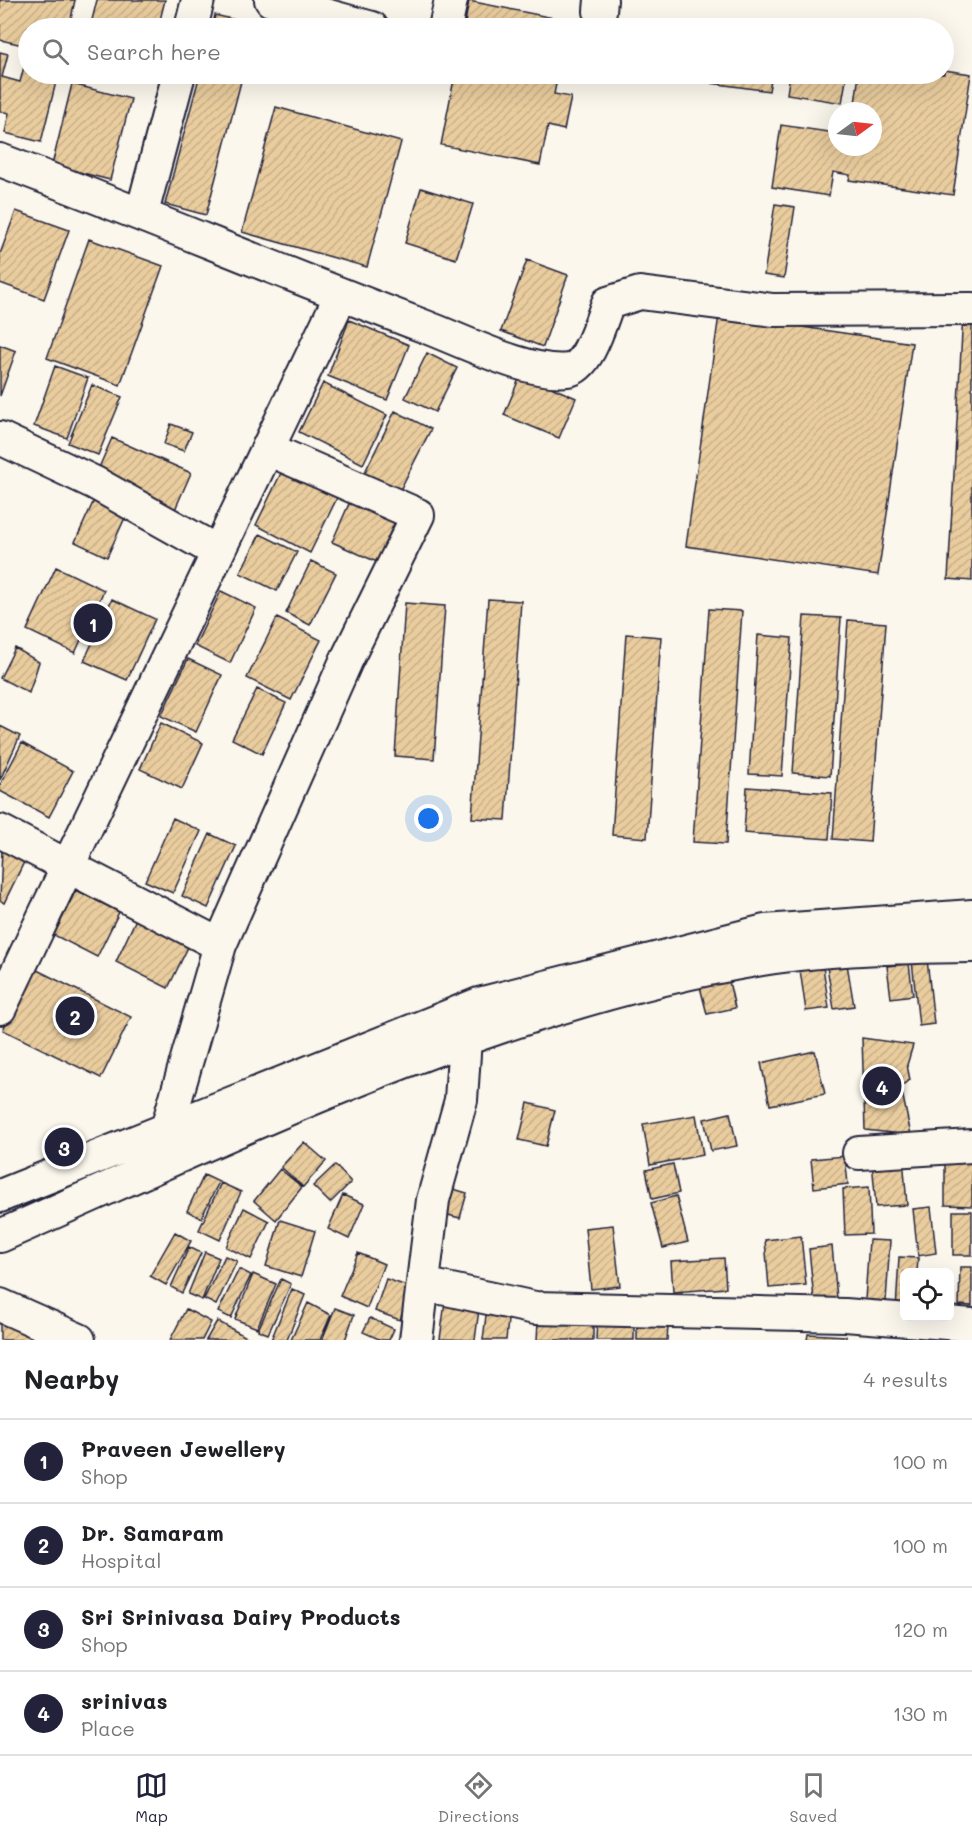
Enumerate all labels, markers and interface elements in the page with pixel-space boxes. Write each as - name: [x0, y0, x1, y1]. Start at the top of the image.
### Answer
- search box: [18, 18, 954, 84]
- icon: search: [39, 35, 72, 68]
- text: Search here: [87, 37, 221, 66]
- north arrow: [828, 102, 882, 156]
- pin: 1: [74, 600, 112, 646]
- your location: [414, 804, 443, 833]
- pin: 2: [56, 994, 94, 1038]
- pin: 4: [862, 1064, 902, 1108]
- pin: 3: [44, 1124, 84, 1170]
- map controls: [900, 1268, 954, 1322]
- button: locate: [900, 1268, 954, 1322]
- text: Nearby: [24, 1362, 119, 1396]
- text: 4 results: [863, 1366, 948, 1392]
- text: Praveen Jewellery: [81, 1434, 286, 1463]
- text: 1: [39, 1448, 48, 1474]
- text: 100 m: [892, 1448, 948, 1474]
- text: Shop: [81, 1463, 128, 1489]
- text: Dr. Samaram: [81, 1518, 224, 1547]
- text: 2: [38, 1532, 49, 1558]
- text: 100 m: [892, 1532, 948, 1558]
- text: Hospital: [81, 1547, 162, 1573]
- text: Sri Srinivasa Dairy Products: [81, 1602, 401, 1631]
- text: 3: [38, 1616, 50, 1642]
- text: 120 m: [893, 1616, 948, 1642]
- text: Shop: [81, 1631, 128, 1657]
- text: srinivas: [81, 1686, 168, 1715]
- text: 4: [37, 1700, 50, 1726]
- text: 130 m: [893, 1700, 948, 1726]
- text: Place: [81, 1715, 135, 1741]
- tab: Map: [135, 1769, 168, 1826]
- tab: Directions: [438, 1769, 519, 1826]
- tab: Saved: [789, 1769, 837, 1826]

